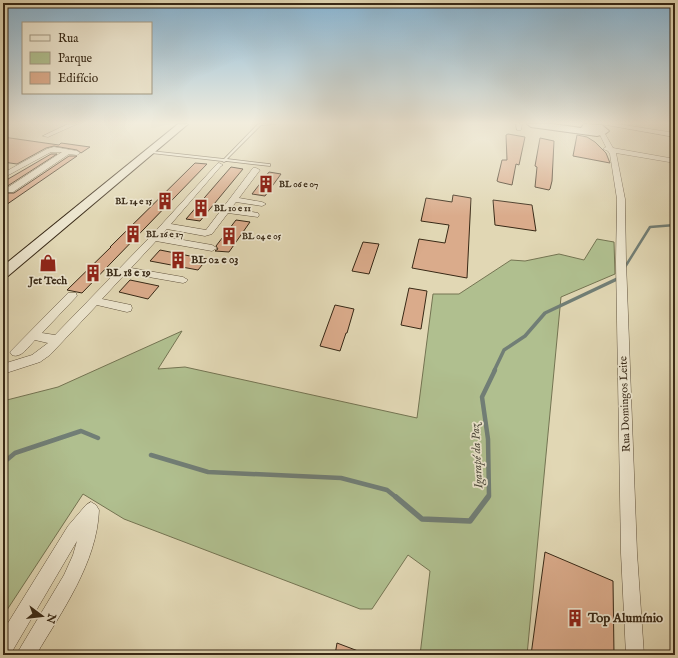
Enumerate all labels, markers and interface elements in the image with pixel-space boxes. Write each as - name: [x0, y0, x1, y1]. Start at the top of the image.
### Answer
- legend: [22, 22, 152, 94]
- text: Rua: [58, 31, 79, 46]
- text: Parque: [58, 51, 93, 67]
- text: Edifício: [58, 71, 99, 86]
- building icon: BL 06 e 07: [256, 174, 276, 194]
- place label: BL 06 e 07: [279, 179, 318, 190]
- building icon: BL 14 e 15: [155, 191, 175, 211]
- place label: BL 14 e 15: [115, 196, 153, 207]
- building icon: BL 10 e 11: [191, 198, 211, 218]
- place label: BL 10 e 11: [214, 203, 251, 214]
- building icon: BL 16 e 17: [123, 224, 143, 244]
- building icon: BL 04 e 05: [219, 226, 239, 246]
- place label: BL 16 e 17: [146, 229, 183, 240]
- place label: BL 04 e 05: [242, 231, 282, 242]
- building icon: BL 02 e 03: [168, 250, 188, 270]
- shop icon: Jet Tech: [38, 253, 58, 273]
- place label: BL 02 e 03: [191, 253, 238, 267]
- building icon: BL 18 e 19: [83, 263, 103, 283]
- place label: BL 18 e 19: [106, 266, 151, 280]
- place label: Jet Tech: [27, 274, 67, 288]
- street label: Rua Domingos Leite: [616, 356, 634, 452]
- water label: Igarapé da Paz: [468, 422, 487, 490]
- north arrow: [22, 596, 62, 636]
- building icon: Top Alumínio: [565, 608, 585, 628]
- place label: Top Alumínio: [587, 610, 663, 627]
- text: N: [43, 611, 59, 625]

